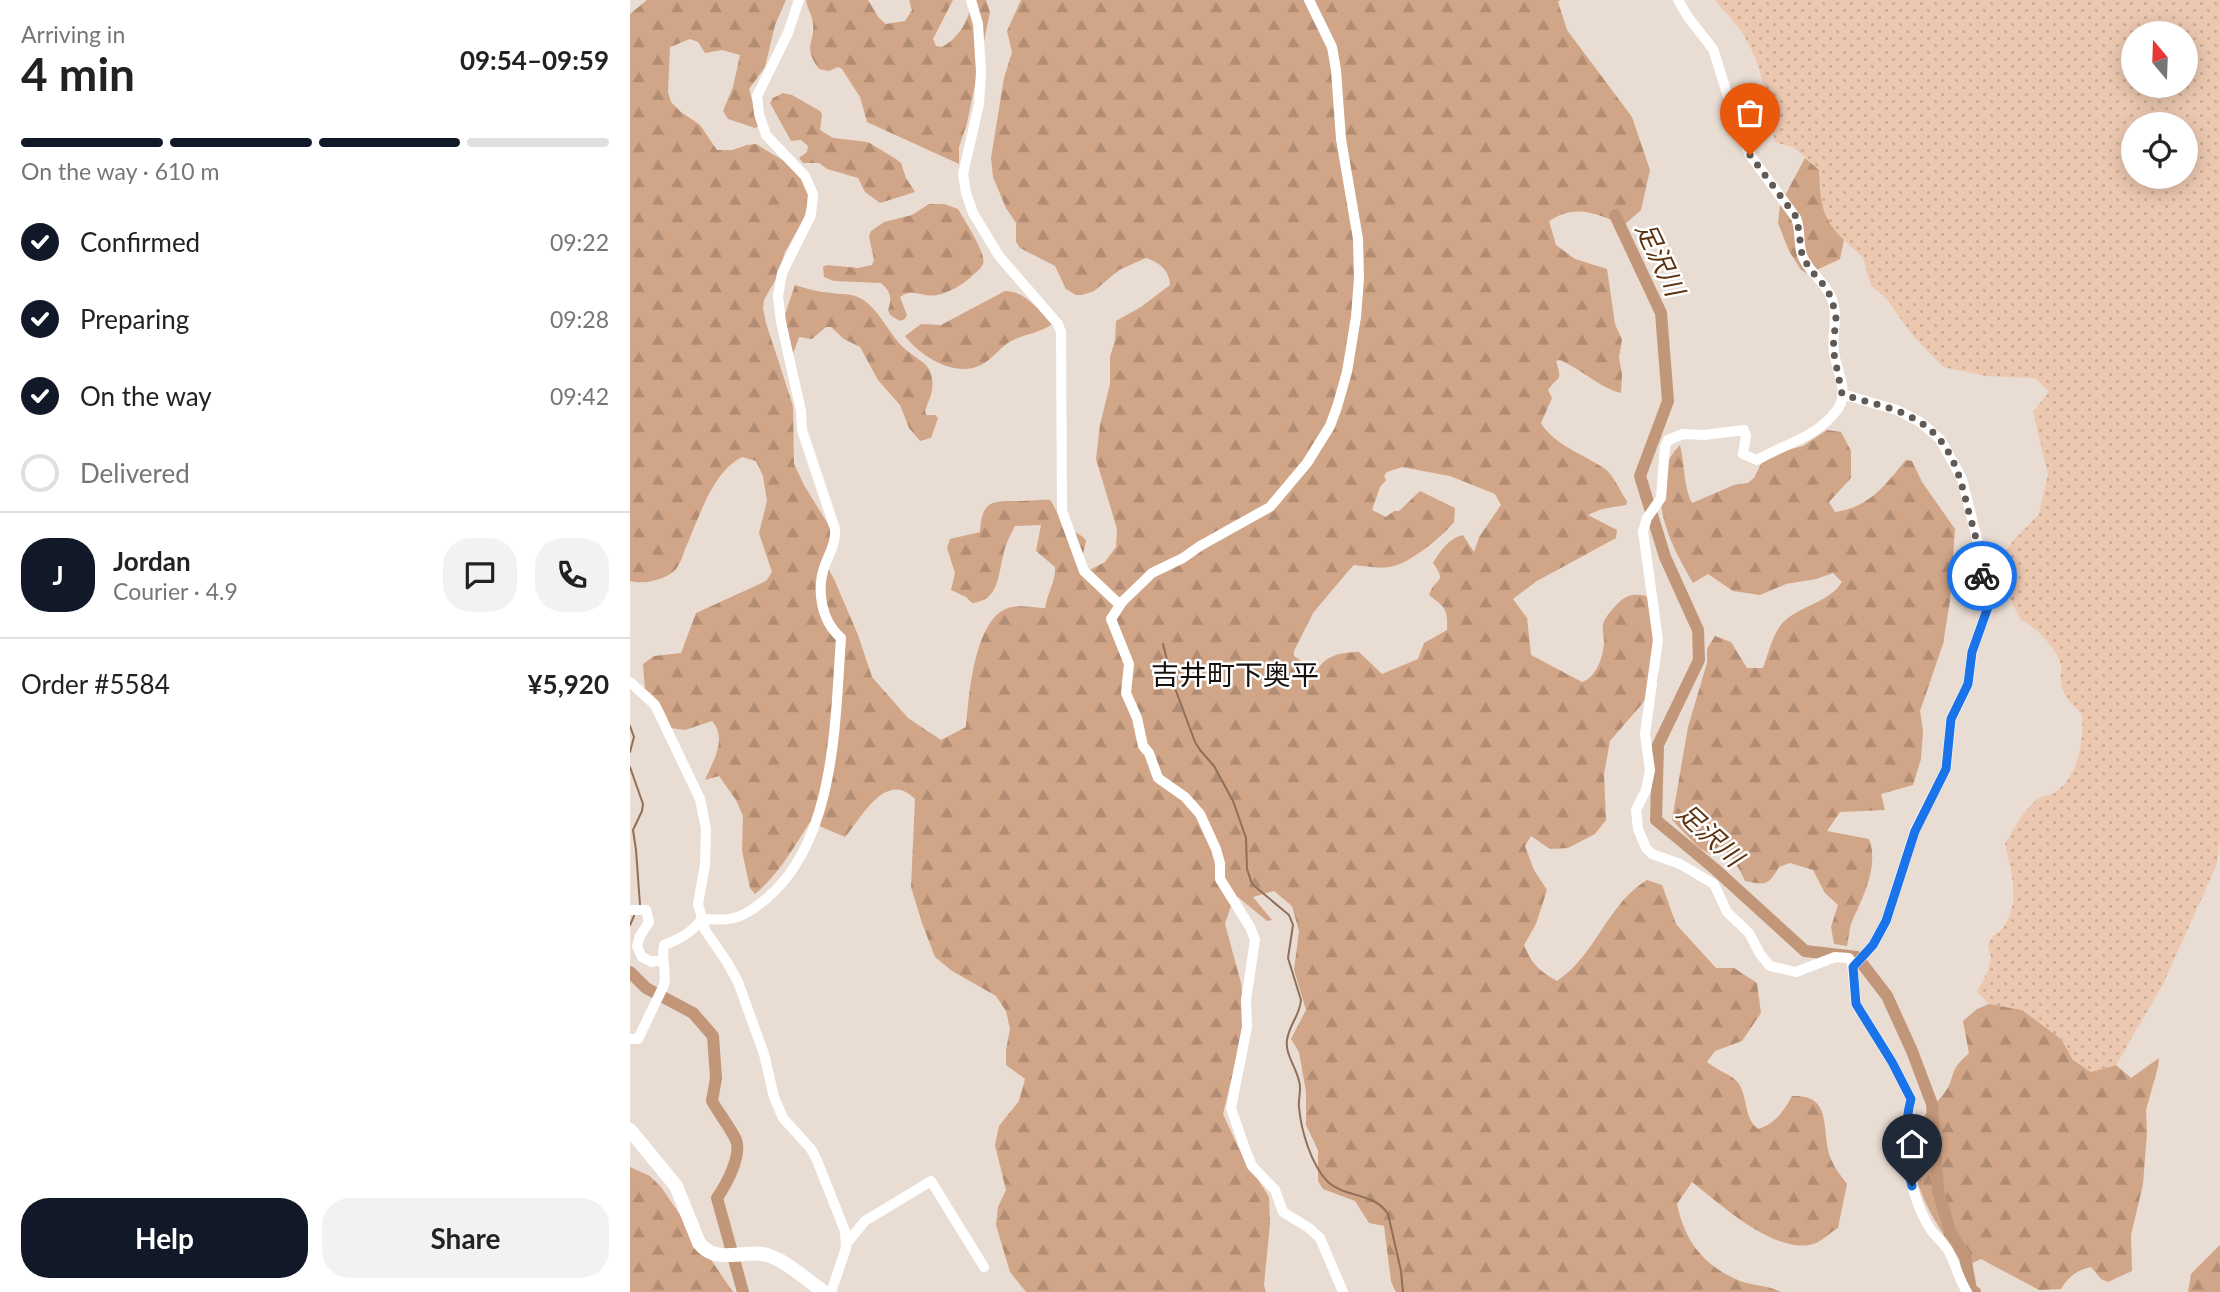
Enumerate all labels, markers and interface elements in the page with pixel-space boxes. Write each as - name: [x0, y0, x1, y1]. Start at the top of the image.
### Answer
- text: Arriving in: [21, 20, 125, 48]
- north arrow: [2121, 21, 2198, 98]
- map controls: [2121, 21, 2198, 189]
- text: 09:54–09:59: [460, 44, 609, 76]
- text: 4 min: [21, 46, 135, 101]
- pin: [1720, 83, 1780, 155]
- icon: bag: [1731, 94, 1769, 132]
- button: locate: [2121, 112, 2198, 189]
- text: On the way · 610 m: [21, 157, 220, 185]
- water label: 足沢川: [1630, 216, 1693, 303]
- icon: check: [21, 223, 59, 261]
- text: Confirmed: [80, 226, 200, 258]
- text: 09:22: [550, 228, 609, 256]
- icon: check: [21, 300, 59, 338]
- text: Preparing: [80, 303, 189, 335]
- text: 09:28: [550, 305, 609, 333]
- icon: check: [21, 377, 59, 415]
- text: On the way: [80, 380, 212, 412]
- text: 09:42: [550, 382, 609, 410]
- text: Delivered: [80, 457, 190, 489]
- button: chat: [443, 538, 517, 612]
- button: phone: [535, 538, 609, 612]
- courier: [1947, 541, 2017, 611]
- text: Jordan: [113, 545, 191, 577]
- icon: bike: [1963, 557, 2001, 595]
- text: J: [52, 559, 64, 591]
- text: Courier · 4.9: [113, 577, 238, 605]
- district label: 吉井町下奥平: [1151, 657, 1319, 691]
- text: Order #5584: [21, 668, 170, 700]
- text: ¥5,920: [528, 668, 609, 700]
- water label: 足沢川: [1671, 796, 1752, 875]
- pin: [1882, 1114, 1942, 1186]
- icon: home: [1893, 1125, 1931, 1163]
- button: Help: [21, 1198, 308, 1278]
- button: Share: [322, 1198, 609, 1278]

